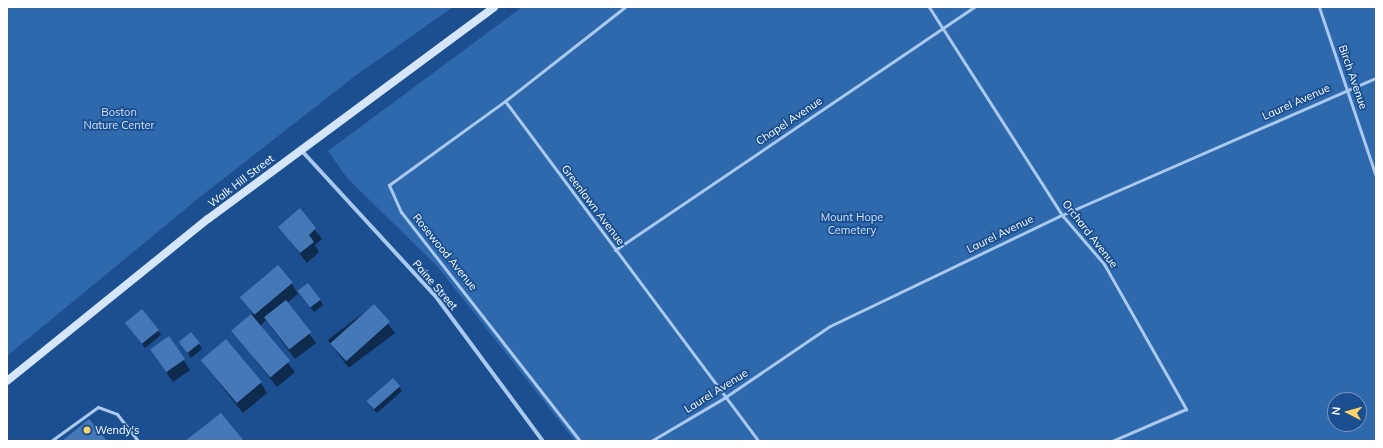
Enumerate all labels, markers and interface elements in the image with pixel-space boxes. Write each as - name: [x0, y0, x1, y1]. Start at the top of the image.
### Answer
- street label: Birch Avenue: [1336, 43, 1370, 111]
- street label: Laurel Avenue: [1260, 81, 1332, 123]
- street label: Chapel Avenue: [753, 94, 825, 148]
- park label: Boston Nature Center: [83, 106, 155, 132]
- street label: Walk Hill Street: [206, 152, 276, 210]
- street label: Greenlawn Avenue: [559, 162, 627, 248]
- street label: Orchard Avenue: [1059, 197, 1121, 271]
- street label: Rosewood Avenue: [410, 211, 480, 293]
- park label: Mount Hope Cemetery: [821, 211, 883, 237]
- street label: Laurel Avenue: [964, 212, 1036, 256]
- street label: Paine Street: [410, 257, 460, 313]
- street label: Laurel Avenue: [682, 366, 750, 416]
- north arrow: [1327, 392, 1367, 432]
- text: N: [1329, 406, 1343, 416]
- place label: Wendy's: [95, 423, 139, 437]
- marker: Wendy's: [82, 425, 92, 435]

